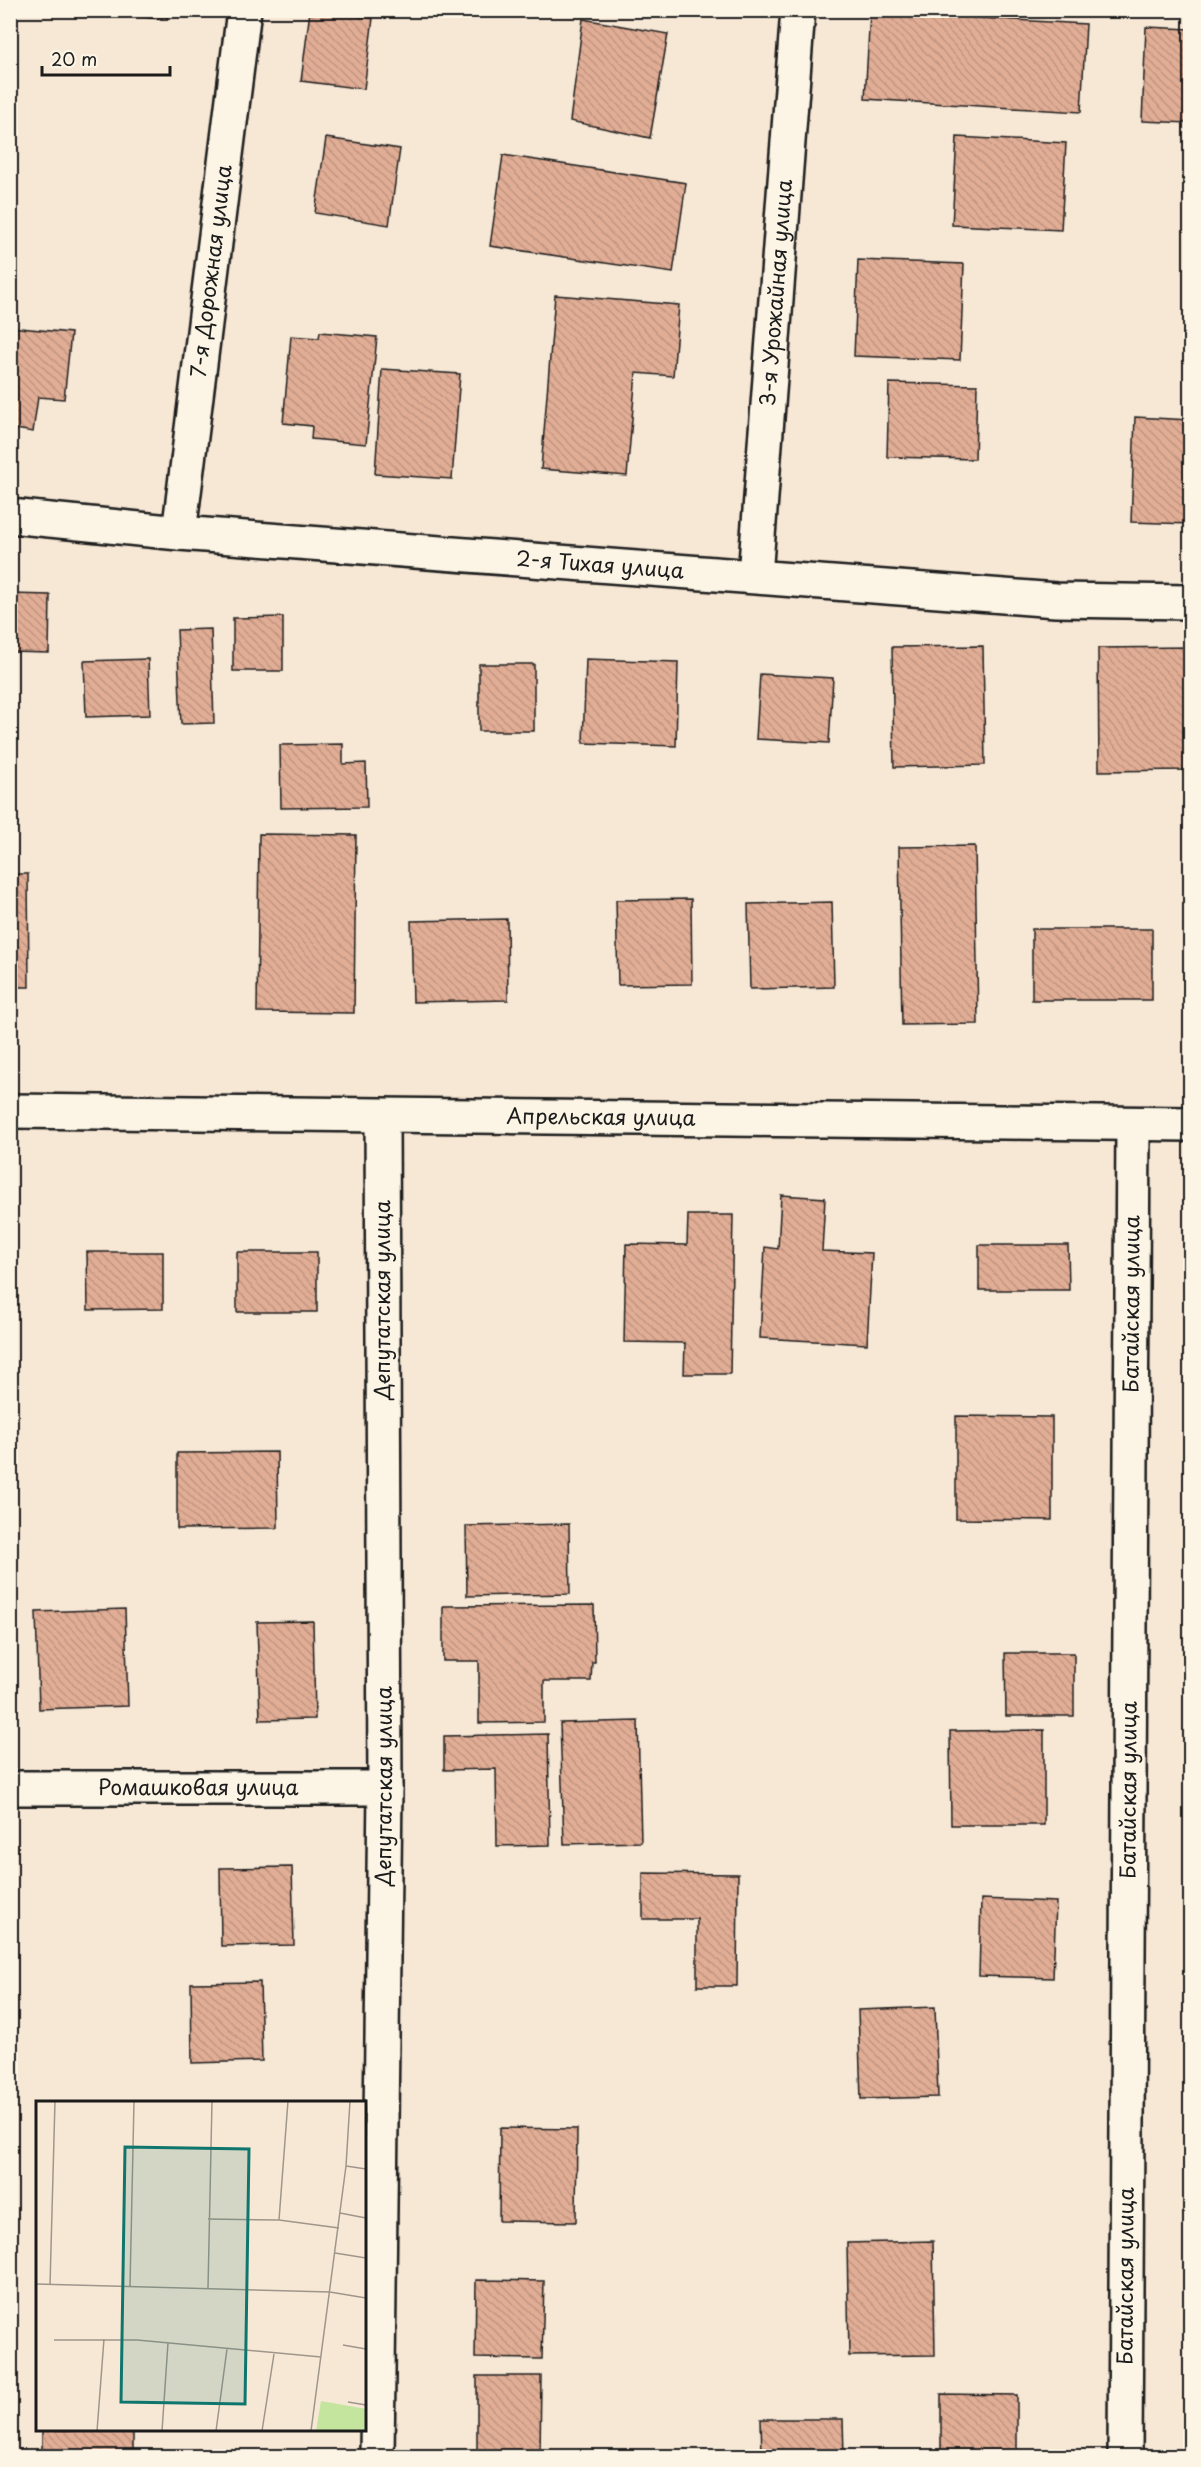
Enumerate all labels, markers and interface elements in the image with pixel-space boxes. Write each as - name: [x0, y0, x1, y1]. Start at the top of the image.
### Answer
- scale bar: [42, 39, 170, 77]
- text: 20 m: [51, 45, 97, 72]
- street label: 7-я Дорожная улица: [180, 162, 239, 379]
- street label: 3-я Урожайная улица: [750, 177, 799, 407]
- street label: 2-я Тихая улица: [515, 541, 686, 586]
- street label: Апрельская улица: [506, 1098, 697, 1133]
- street label: Депутатская улица: [365, 1199, 397, 1401]
- street label: Батайская улица: [1113, 1214, 1146, 1393]
- street label: Депутатская улица: [366, 1685, 399, 1887]
- street label: Батайская улица: [1110, 1700, 1144, 1879]
- street label: Ромашковая улица: [98, 1770, 299, 1802]
- inset map: [36, 2101, 366, 2431]
- street label: Батайская улица: [1108, 2186, 1141, 2365]

